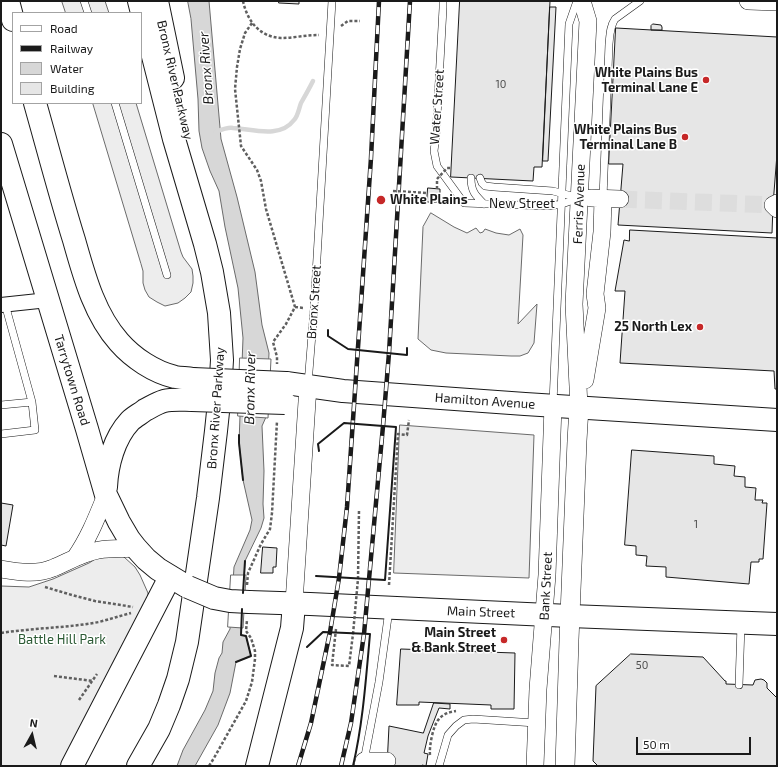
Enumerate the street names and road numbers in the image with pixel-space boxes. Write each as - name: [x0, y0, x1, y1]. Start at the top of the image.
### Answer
- street label: Bronx River Parkway: [154, 19, 196, 141]
- street label: Water Street: [427, 69, 447, 145]
- street label: Ferris Avenue: [570, 164, 588, 244]
- street label: New Street: [489, 196, 555, 212]
- street label: Bronx Street: [304, 265, 324, 339]
- street label: Tarrytown Road: [51, 333, 93, 427]
- street label: Bronx River Parkway: [204, 346, 228, 470]
- street label: Hamilton Avenue: [434, 390, 536, 412]
- street label: Bank Street: [536, 551, 556, 621]
- street label: Main Street: [447, 603, 515, 621]

